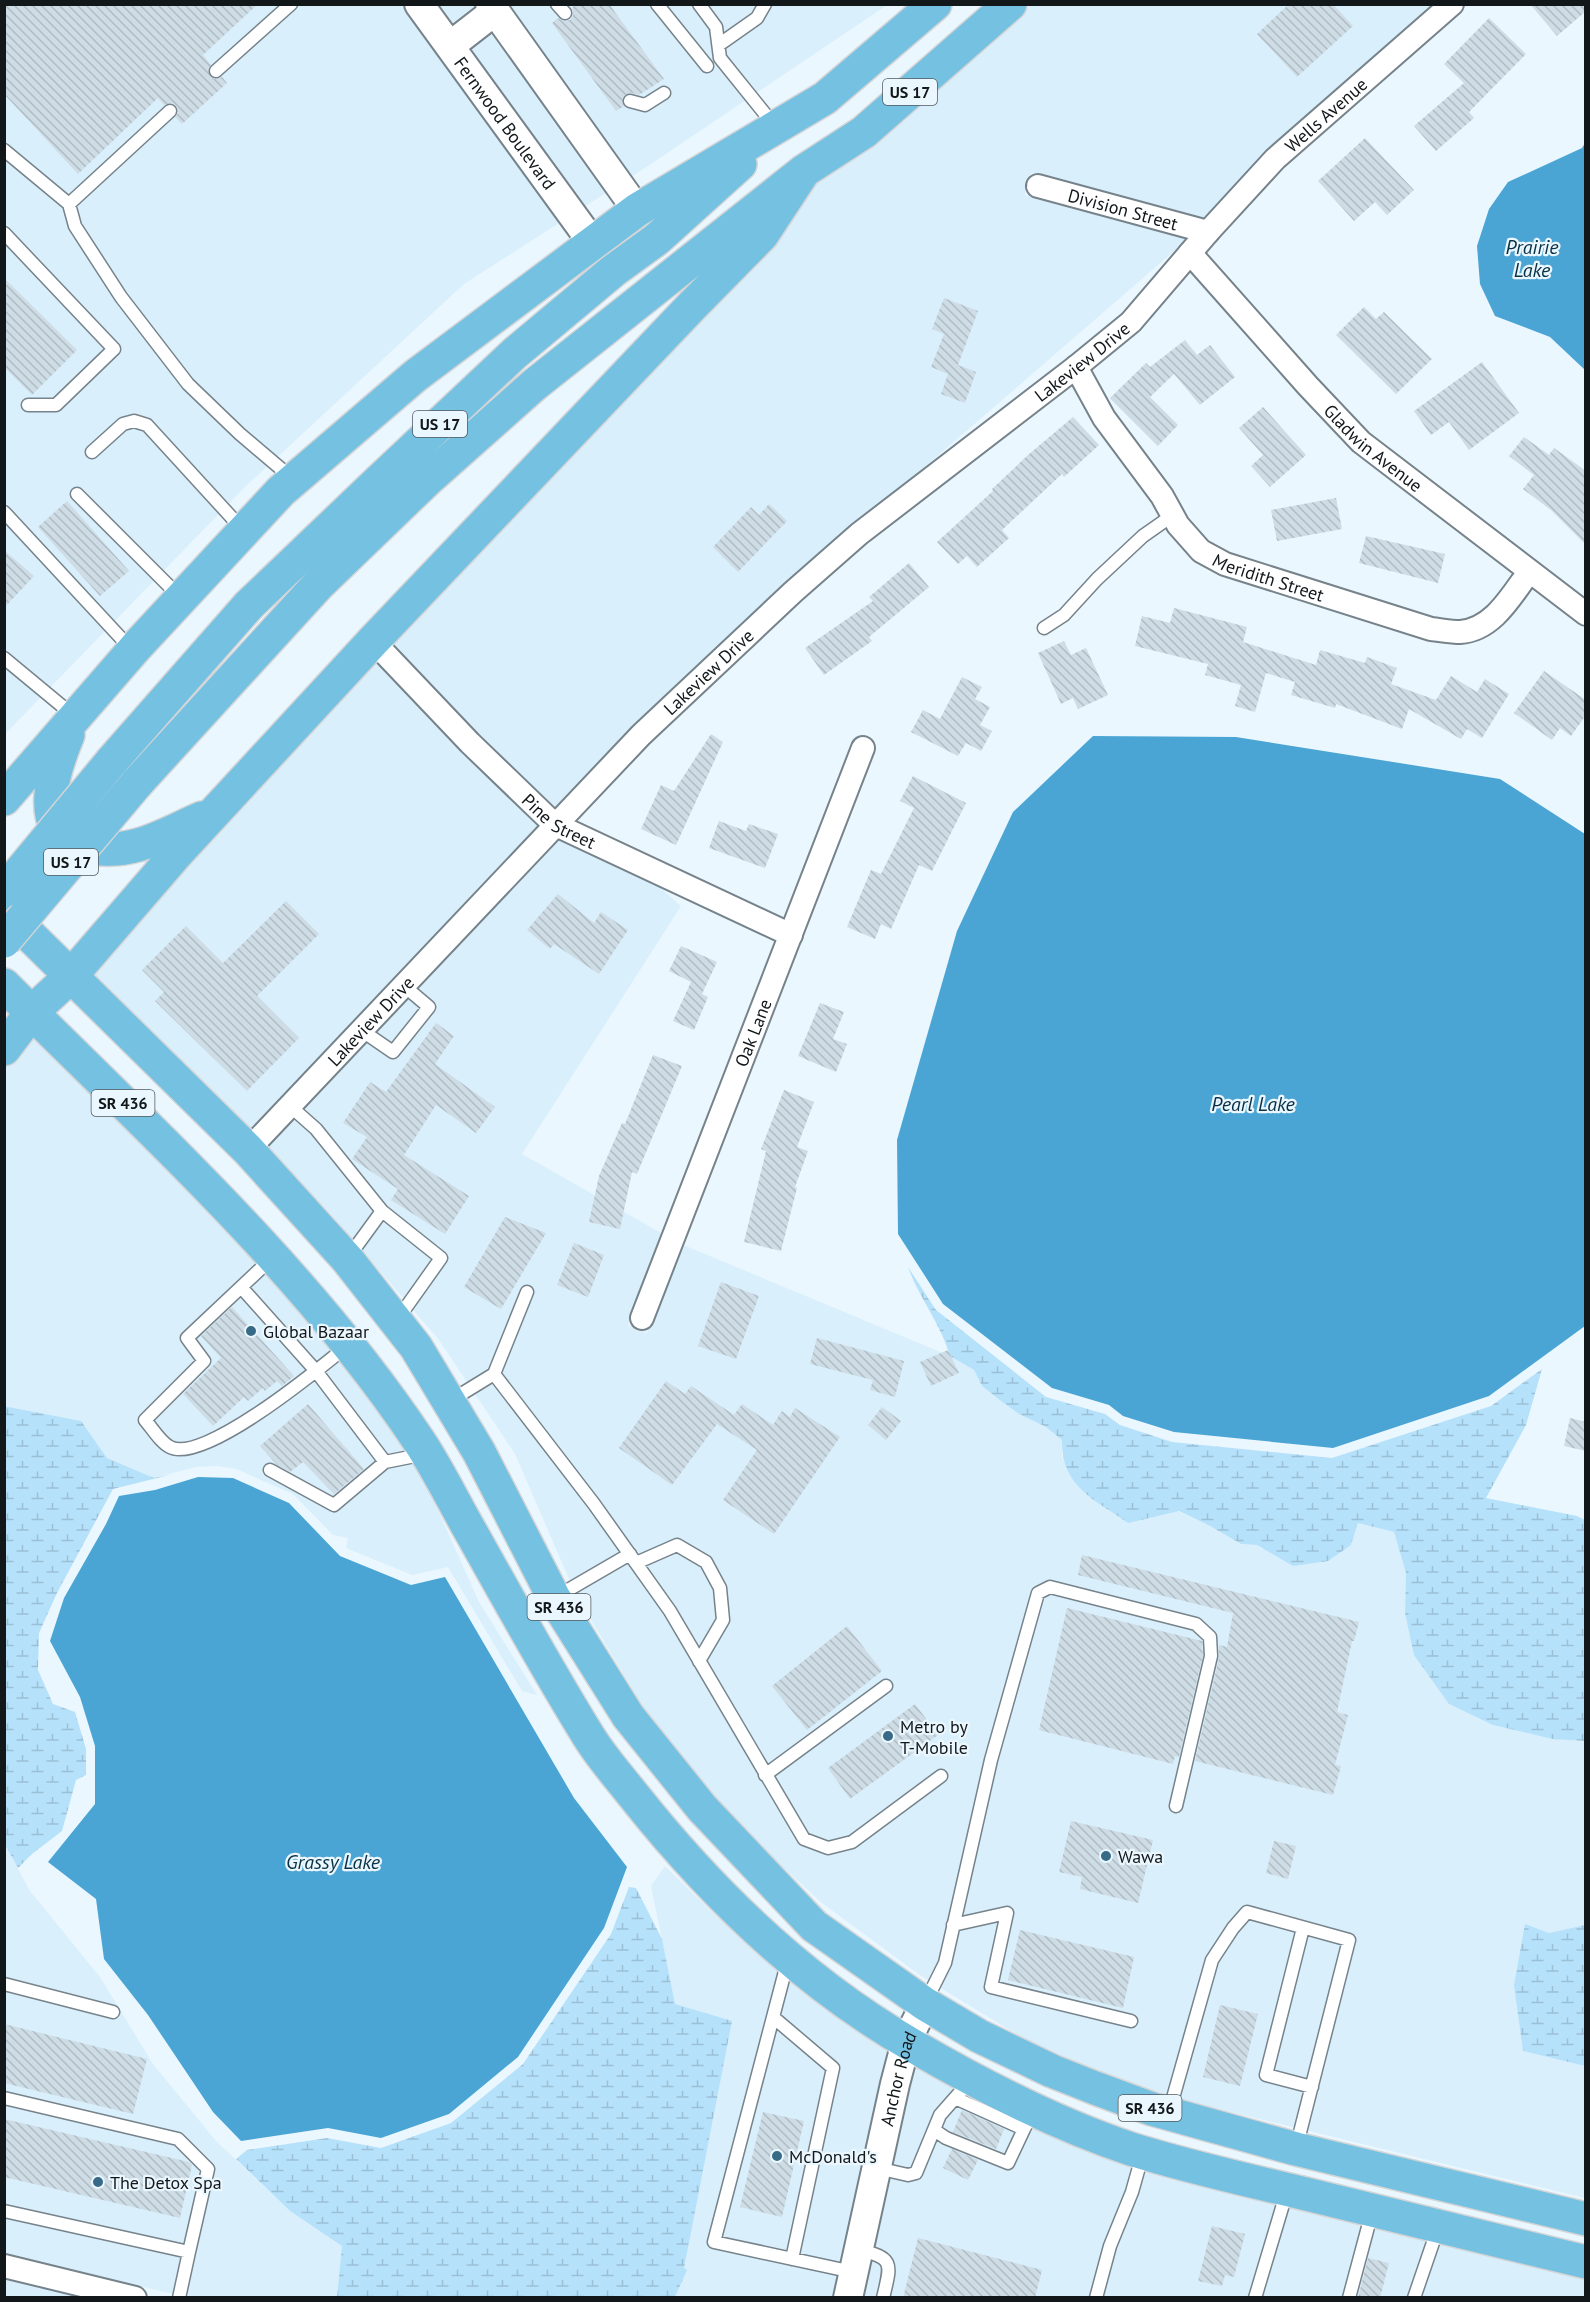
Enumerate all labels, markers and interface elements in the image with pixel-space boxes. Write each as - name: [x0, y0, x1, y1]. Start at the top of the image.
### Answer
- street label: Fernwood Boulevard: [449, 52, 561, 194]
- street label: Wells Avenue: [1280, 72, 1372, 157]
- road number: US 17: [883, 79, 937, 105]
- street label: Division Street: [1065, 183, 1180, 235]
- water label: Prairie Lake: [1505, 234, 1559, 283]
- street label: Lakeview Drive: [1030, 316, 1134, 406]
- street label: Gladwin Avenue: [1319, 399, 1427, 497]
- road number: US 17: [413, 411, 467, 437]
- street label: Meridith Street: [1209, 548, 1327, 606]
- street label: Lakeview Drive: [658, 624, 758, 720]
- street label: Pine Street: [517, 788, 600, 853]
- road number: US 17: [44, 849, 98, 875]
- street label: Lakeview Drive: [322, 971, 418, 1071]
- street label: Oak Lane: [729, 995, 776, 1070]
- road number: SR 436: [92, 1090, 154, 1116]
- water label: Pearl Lake: [1211, 1091, 1296, 1117]
- place label: Global Bazaar: [263, 1320, 369, 1343]
- marker: Global Bazaar: [244, 1324, 258, 1338]
- road number: SR 436: [528, 1594, 590, 1620]
- place label: Metro by T-Mobile: [900, 1715, 969, 1759]
- marker: Metro by T-Mobile: [881, 1729, 895, 1743]
- place label: Wawa: [1118, 1845, 1163, 1868]
- water label: Grassy Lake: [286, 1849, 381, 1875]
- marker: Wawa: [1099, 1849, 1113, 1863]
- street label: Anchor Road: [875, 2027, 921, 2128]
- road number: SR 436: [1118, 2095, 1182, 2121]
- place label: McDonald's: [789, 2145, 877, 2168]
- marker: McDonald's: [770, 2149, 784, 2163]
- place label: The Detox Spa: [110, 2171, 222, 2194]
- marker: The Detox Spa: [91, 2175, 105, 2189]

